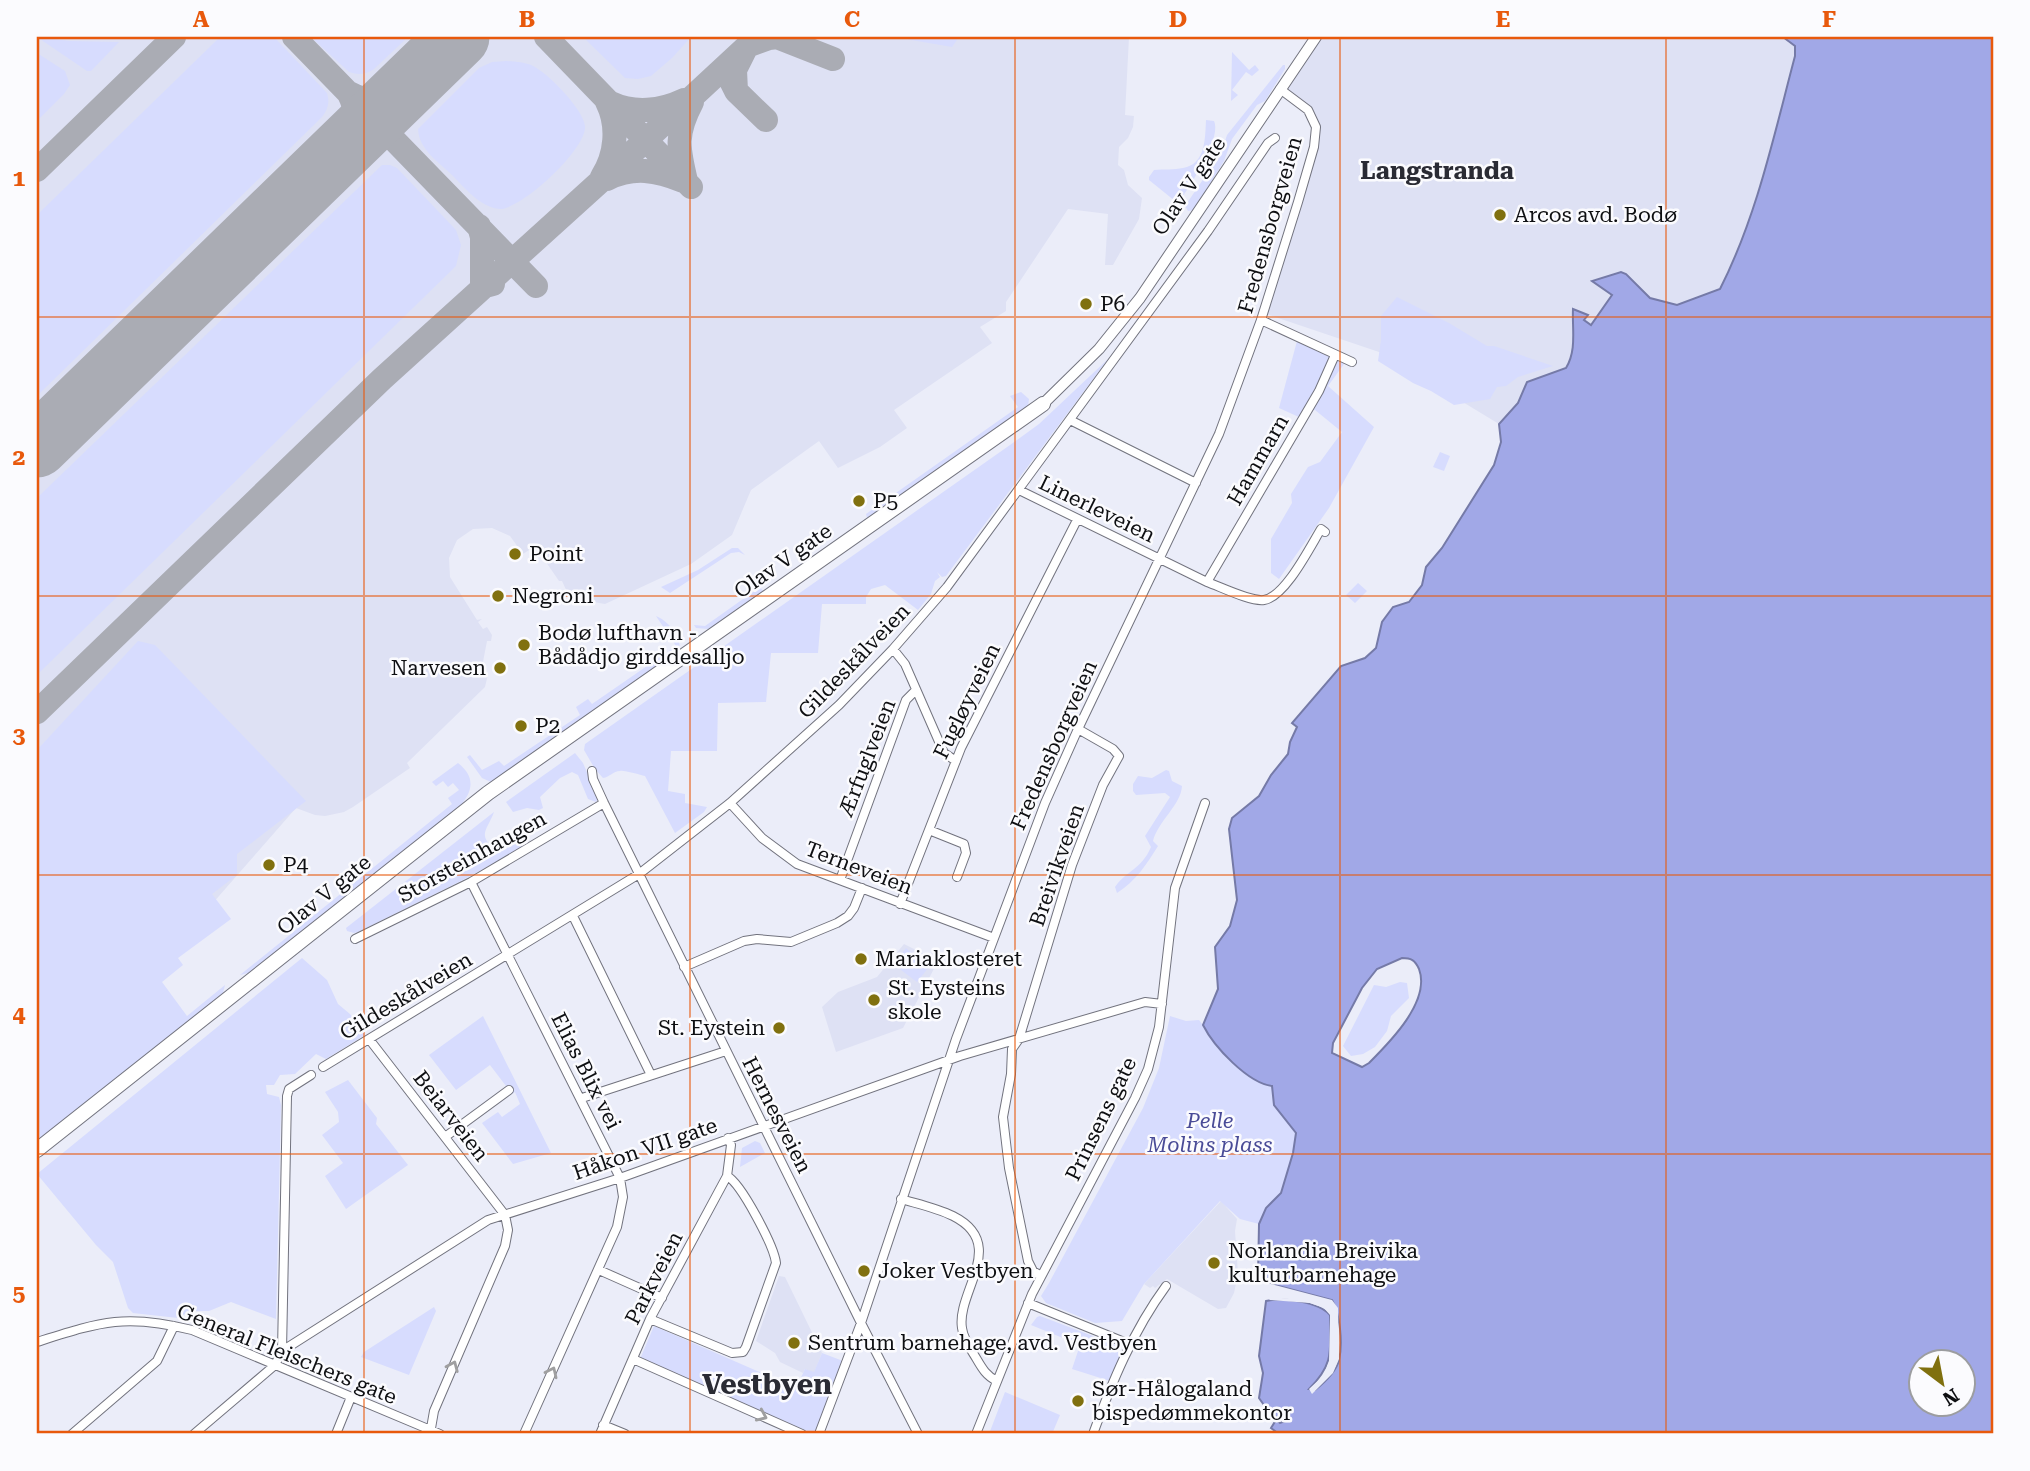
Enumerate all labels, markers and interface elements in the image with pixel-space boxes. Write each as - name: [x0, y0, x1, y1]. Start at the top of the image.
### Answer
- text: A: [193, 6, 210, 33]
- text: B: [519, 6, 535, 33]
- text: C: [844, 6, 860, 33]
- text: D: [1169, 6, 1187, 33]
- text: E: [1496, 6, 1510, 33]
- text: F: [1822, 6, 1836, 33]
- street label: Olav V gate: [1147, 132, 1231, 240]
- street label: Fredensborgveien: [1233, 133, 1307, 316]
- district label: Langstranda: [1360, 157, 1514, 185]
- text: 1: [13, 165, 26, 192]
- place label: Arcos avd. Bodø: [1514, 203, 1677, 227]
- marker: Arcos avd. Bodø: [1492, 207, 1508, 223]
- place label: P6: [1100, 292, 1125, 316]
- marker: P6: [1078, 296, 1094, 312]
- street label: Hammarn: [1222, 410, 1294, 510]
- text: 2: [13, 444, 25, 471]
- street label: Linerleveien: [1035, 471, 1159, 548]
- place label: P5: [873, 489, 898, 513]
- marker: P5: [851, 493, 867, 509]
- street label: Olav V gate: [730, 519, 836, 603]
- place label: Point: [529, 542, 583, 566]
- marker: Point: [507, 546, 523, 562]
- place label: Negroni: [512, 584, 594, 608]
- marker: Negroni: [490, 588, 506, 604]
- street label: Gildeskålveien: [793, 598, 915, 723]
- place label: Bodø lufthavn - Bådådjo girddesalljo: [538, 621, 745, 669]
- marker: Bodø lufthavn - Bådådjo girddesalljo: [516, 637, 532, 653]
- street label: Fugløyveien: [929, 639, 1005, 763]
- place label: Narvesen: [391, 656, 486, 680]
- street label: Fredensborgveien: [1006, 656, 1102, 833]
- marker: Narvesen: [492, 660, 508, 676]
- street label: Ærfuglveien: [834, 695, 901, 820]
- place label: P2: [535, 714, 560, 738]
- marker: P2: [513, 718, 529, 734]
- text: 3: [13, 722, 26, 749]
- street label: Breivikveien: [1025, 800, 1089, 929]
- street label: Storsteinhaugen: [394, 806, 551, 908]
- street label: Terneveien: [802, 837, 916, 900]
- street label: Olav V gate: [272, 850, 376, 940]
- place label: P4: [283, 853, 309, 877]
- marker: P4: [261, 857, 277, 873]
- street label: Gildeskålveien: [336, 947, 477, 1045]
- place label: Mariaklosteret: [875, 947, 1022, 971]
- marker: Mariaklosteret: [853, 951, 869, 967]
- place label: St. Eysteins skole: [888, 976, 1005, 1024]
- marker: St. Eysteins skole: [866, 992, 882, 1008]
- text: 4: [13, 1001, 26, 1028]
- street label: Elias Blix vei: [546, 1009, 626, 1134]
- place label: St. Eystein: [658, 1016, 765, 1040]
- marker: St. Eystein: [771, 1020, 787, 1036]
- street label: Hernesveien: [737, 1053, 817, 1178]
- street label: Prinsens gate: [1061, 1053, 1141, 1185]
- street label: Beiarveien: [408, 1066, 494, 1166]
- park label: Pelle Molins plass: [1147, 1109, 1273, 1157]
- street label: Håkon VII gate: [570, 1113, 720, 1185]
- street label: Parkveien: [620, 1227, 688, 1328]
- place label: Norlandia Breivika kulturbarnehage: [1228, 1239, 1419, 1287]
- marker: Norlandia Breivika kulturbarnehage: [1206, 1255, 1222, 1271]
- place label: Joker Vestbyen: [878, 1259, 1034, 1283]
- marker: Joker Vestbyen: [856, 1263, 872, 1279]
- text: 5: [13, 1280, 26, 1307]
- street label: General Fleischers gate: [174, 1299, 400, 1409]
- place label: Sentrum barnehage, avd. Vestbyen: [808, 1331, 1158, 1355]
- marker: Sentrum barnehage, avd. Vestbyen: [786, 1335, 802, 1351]
- north arrow: [1908, 1348, 1978, 1418]
- one-way arrow: [445, 1361, 459, 1374]
- one-way arrow: [544, 1367, 558, 1379]
- district label: Vestbyen: [702, 1368, 832, 1401]
- place label: Sør-Hålogaland bispedømmekontor: [1092, 1377, 1292, 1425]
- text: N: [1938, 1383, 1963, 1411]
- marker: Sør-Hålogaland bispedømmekontor: [1070, 1393, 1086, 1409]
- one-way arrow: [755, 1408, 767, 1422]

